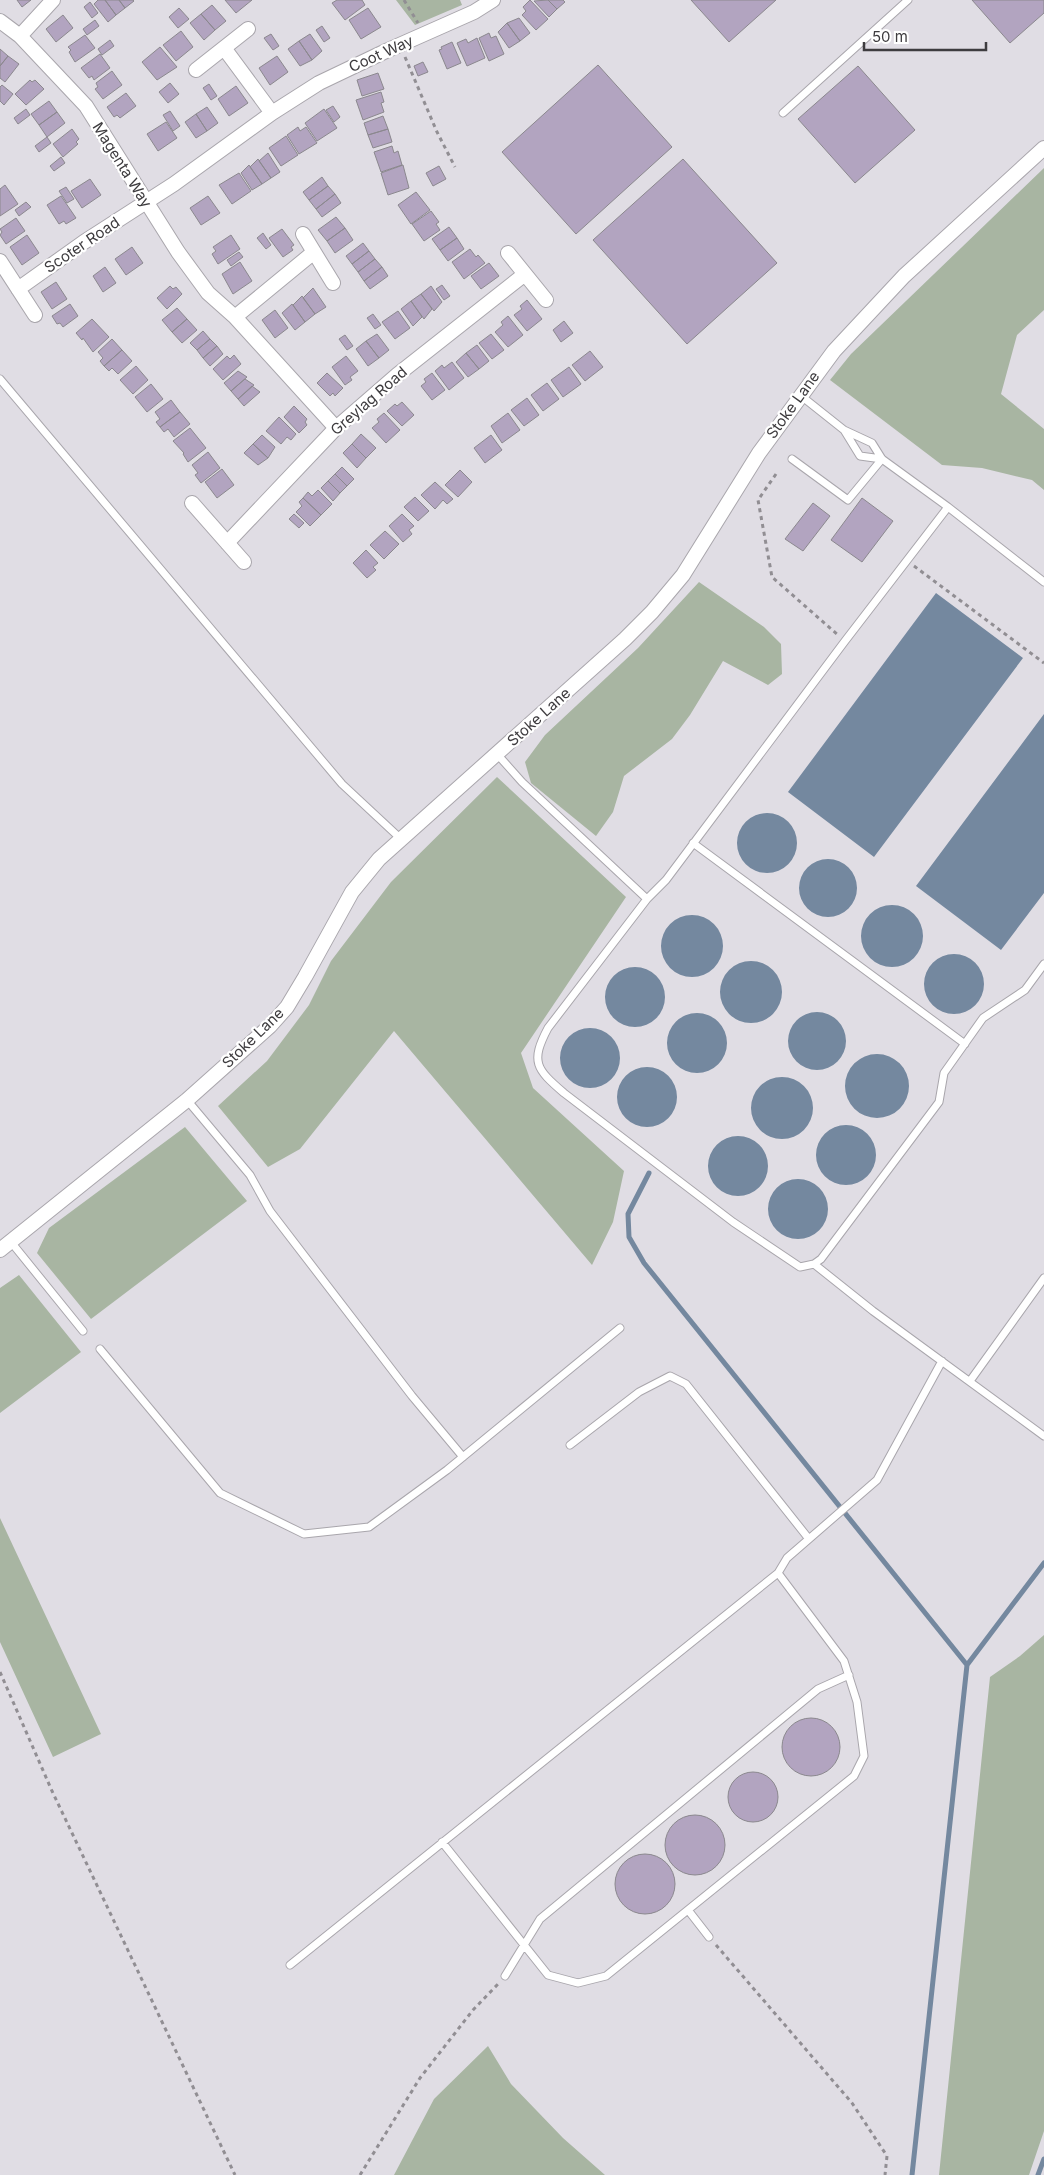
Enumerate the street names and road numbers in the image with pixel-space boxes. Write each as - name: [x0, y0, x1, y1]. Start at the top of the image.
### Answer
- street label: Coot Way: [346, 31, 417, 76]
- street label: Magenta Way: [89, 119, 156, 211]
- street label: Scoter Road: [40, 212, 123, 277]
- street label: Greylag Road: [327, 362, 411, 439]
- street label: Stoke Lane: [762, 367, 823, 442]
- street label: Stoke Lane: [503, 683, 574, 750]
- street label: Stoke Lane: [218, 1003, 288, 1072]

